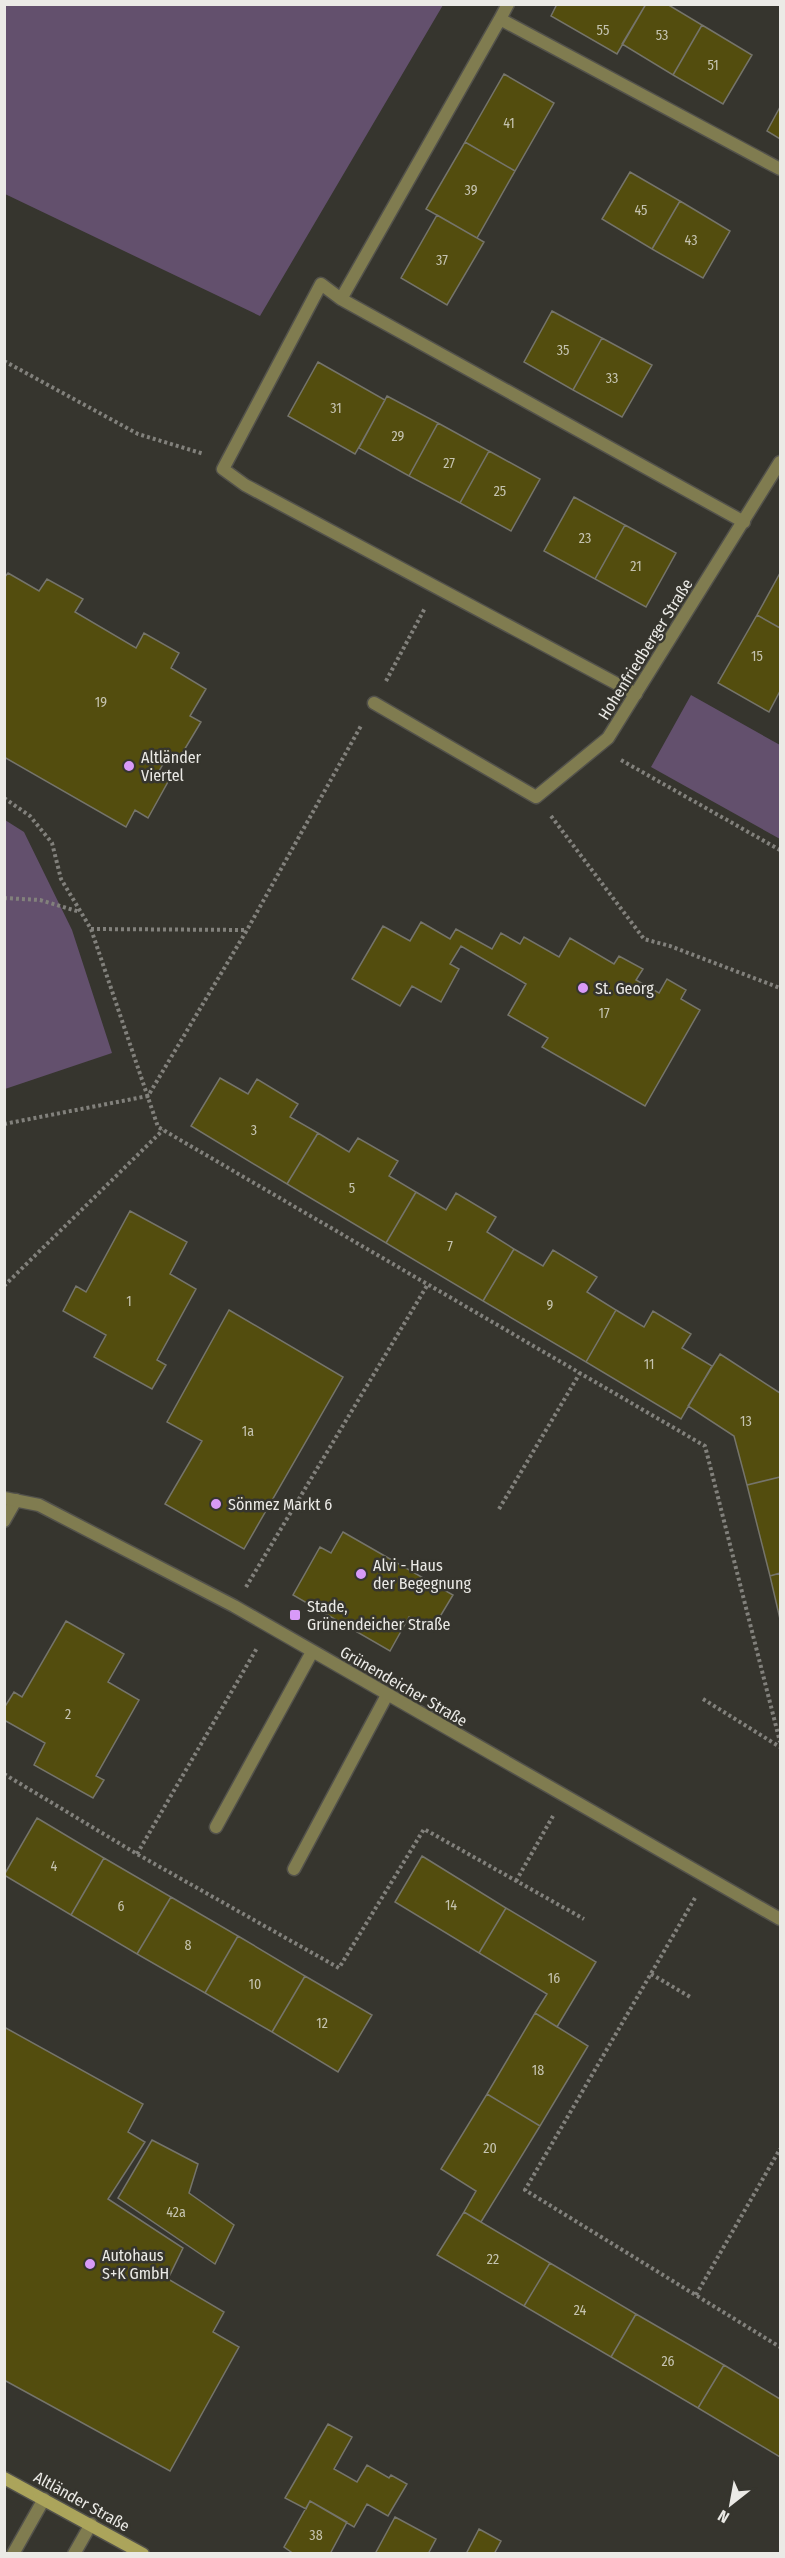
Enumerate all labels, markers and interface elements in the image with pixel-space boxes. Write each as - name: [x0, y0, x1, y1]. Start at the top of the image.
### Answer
- house number: 55: [597, 22, 609, 39]
- house number: 53: [656, 27, 668, 44]
- house number: 51: [707, 57, 719, 74]
- house number: 41: [503, 115, 515, 132]
- house number: 39: [465, 182, 478, 199]
- house number: 45: [634, 202, 648, 219]
- house number: 43: [685, 232, 697, 249]
- house number: 37: [436, 252, 448, 269]
- house number: 35: [557, 342, 569, 359]
- house number: 33: [606, 370, 618, 387]
- house number: 31: [330, 400, 342, 417]
- house number: 29: [392, 428, 405, 445]
- house number: 27: [443, 455, 455, 472]
- house number: 25: [494, 483, 506, 500]
- house number: 23: [579, 530, 591, 547]
- house number: 21: [630, 558, 642, 575]
- street label: Hohenfriedberger Straße: [594, 575, 697, 723]
- house number: 15: [751, 648, 763, 665]
- house number: 19: [95, 694, 107, 711]
- place label: Altländer Viertel: [141, 748, 202, 785]
- marker: Altländer Viertel: [122, 759, 136, 773]
- place label: St. Georg: [595, 979, 654, 998]
- marker: St. Georg: [576, 981, 590, 995]
- house number: 17: [598, 1005, 610, 1022]
- house number: 3: [251, 1122, 257, 1139]
- house number: 5: [349, 1180, 355, 1197]
- house number: 7: [447, 1238, 453, 1255]
- house number: 1: [126, 1293, 132, 1310]
- house number: 9: [547, 1297, 554, 1314]
- house number: 11: [644, 1356, 654, 1373]
- house number: 13: [740, 1413, 752, 1430]
- house number: 1a: [242, 1423, 254, 1440]
- place label: Sönmez Markt 6: [228, 1495, 332, 1514]
- marker: Sönmez Markt 6: [209, 1497, 223, 1511]
- place label: Alvi - Haus der Begegnung: [373, 1556, 471, 1593]
- marker: Alvi - Haus der Begegnung: [354, 1567, 368, 1581]
- place label: Stade, Grünendeicher Straße: [307, 1597, 451, 1634]
- marker: Stade, Grünendeicher Straße: [288, 1608, 302, 1622]
- street label: Grünendeicher Straße: [337, 1642, 471, 1731]
- house number: 2: [65, 1706, 71, 1723]
- house number: 4: [51, 1858, 58, 1875]
- house number: 14: [445, 1897, 457, 1914]
- house number: 6: [118, 1898, 125, 1915]
- house number: 8: [185, 1937, 192, 1954]
- house number: 16: [548, 1970, 560, 1987]
- house number: 10: [249, 1976, 261, 1993]
- house number: 12: [316, 2015, 328, 2032]
- house number: 18: [532, 2062, 544, 2079]
- house number: 20: [483, 2140, 497, 2157]
- house number: 42a: [166, 2204, 186, 2221]
- place label: Autohaus S+K GmbH: [102, 2246, 169, 2283]
- house number: 22: [487, 2251, 499, 2268]
- marker: Autohaus S+K GmbH: [83, 2257, 97, 2271]
- house number: 24: [574, 2302, 587, 2319]
- house number: 26: [661, 2353, 675, 2370]
- street label: Altländer Straße: [31, 2467, 133, 2536]
- north arrow: [701, 2474, 761, 2534]
- text: N: [715, 2506, 733, 2527]
- house number: 38: [309, 2527, 323, 2544]

